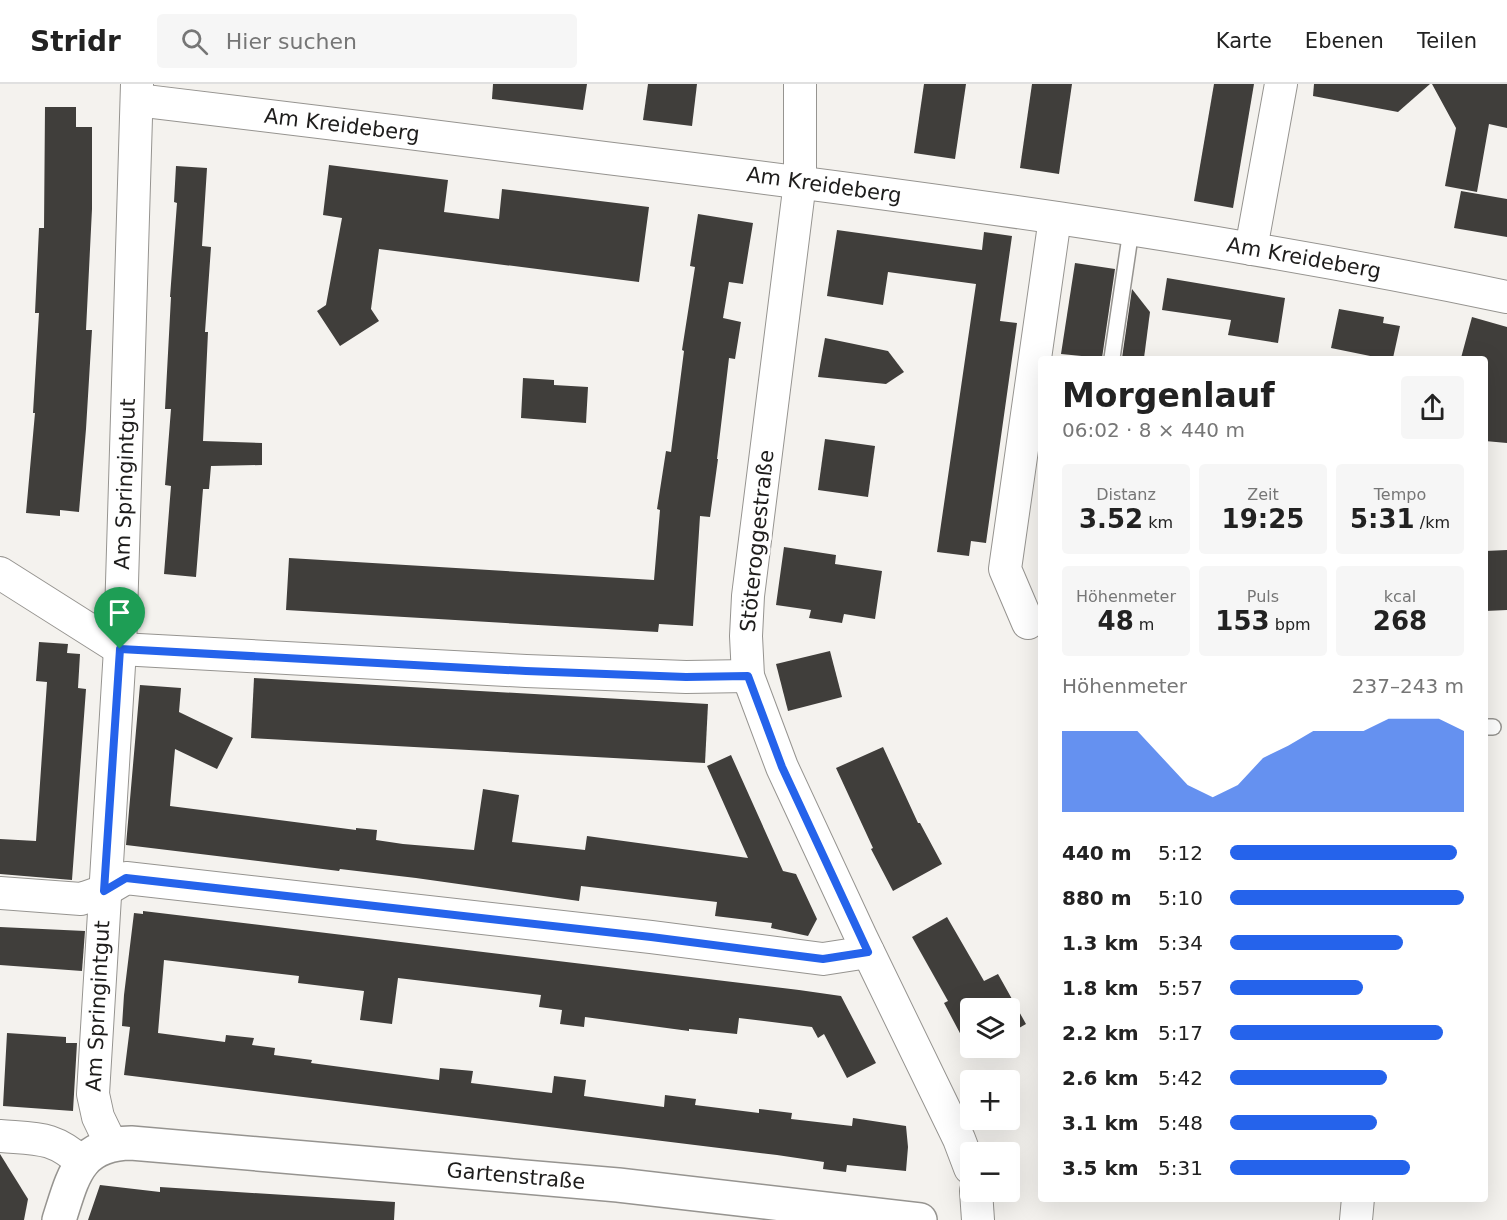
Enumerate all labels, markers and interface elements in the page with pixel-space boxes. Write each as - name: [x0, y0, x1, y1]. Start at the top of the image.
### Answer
- search box: [157, 14, 577, 68]
- text: Stridr: [30, 25, 121, 58]
- icon: search: [178, 25, 211, 58]
- text: Hier suchen: [226, 29, 357, 54]
- text: Karte: [1216, 29, 1272, 53]
- text: Ebenen: [1305, 29, 1384, 53]
- text: Teilen: [1417, 29, 1477, 53]
- street label: Am Kreideberg: [263, 104, 421, 146]
- street label: Am Kreideberg: [745, 162, 903, 208]
- street label: Am Kreideberg: [1225, 233, 1383, 283]
- text: Morgenlauf: [1062, 376, 1275, 415]
- button: share: [1401, 376, 1464, 439]
- street label: Am Springintgut: [110, 398, 140, 570]
- text: 06:02 · 8 × 440 m: [1062, 418, 1245, 442]
- street label: Stöteroggestraße: [736, 449, 778, 633]
- text: Distanz: [1096, 485, 1156, 504]
- text: Zeit: [1247, 485, 1279, 504]
- text: Tempo: [1374, 485, 1426, 504]
- text: 3.52: [1079, 504, 1143, 534]
- text: 19:25: [1222, 504, 1304, 534]
- text: 5:31: [1350, 504, 1415, 534]
- text: km: [1143, 513, 1173, 532]
- text: /km: [1415, 513, 1450, 532]
- pin: [94, 587, 145, 649]
- text: Höhenmeter: [1076, 587, 1176, 606]
- text: Puls: [1247, 587, 1279, 606]
- text: kcal: [1384, 587, 1416, 606]
- icon: arrive: [103, 596, 136, 629]
- text: 48: [1098, 606, 1134, 636]
- text: 153: [1215, 606, 1270, 636]
- text: 268: [1373, 606, 1427, 636]
- text: m: [1134, 615, 1154, 634]
- text: bpm: [1270, 615, 1311, 634]
- text: Höhenmeter: [1062, 674, 1187, 698]
- text: 237–243 m: [1352, 674, 1464, 698]
- text: 440 m: [1062, 841, 1132, 865]
- text: 5:12: [1158, 841, 1203, 865]
- text: 880 m: [1062, 886, 1132, 910]
- text: 5:10: [1158, 886, 1203, 910]
- street label: Am Springintgut: [82, 920, 114, 1092]
- text: 1.3 km: [1062, 931, 1139, 955]
- text: 5:34: [1158, 931, 1203, 955]
- text: 1.8 km: [1062, 976, 1139, 1000]
- text: 5:57: [1158, 976, 1203, 1000]
- map controls: [960, 998, 1020, 1202]
- button: layers: [960, 998, 1020, 1058]
- text: 2.2 km: [1062, 1021, 1139, 1045]
- text: 5:17: [1158, 1021, 1203, 1045]
- text: 2.6 km: [1062, 1066, 1139, 1090]
- text: 5:42: [1158, 1066, 1203, 1090]
- button: +: [960, 1070, 1020, 1130]
- text: 3.1 km: [1062, 1111, 1139, 1135]
- text: 5:48: [1158, 1111, 1203, 1135]
- button: −: [960, 1142, 1020, 1202]
- text: 3.5 km: [1062, 1156, 1139, 1180]
- text: 5:31: [1158, 1156, 1203, 1180]
- street label: Gartenstraße: [446, 1158, 586, 1194]

